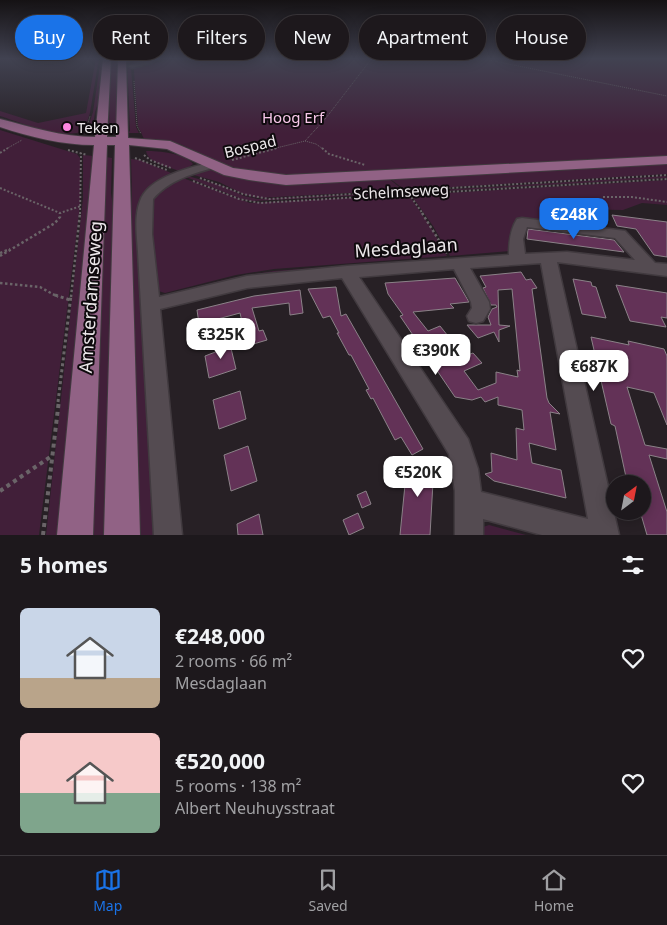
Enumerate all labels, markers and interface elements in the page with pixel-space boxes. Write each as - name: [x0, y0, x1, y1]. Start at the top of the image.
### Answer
- chip: Buy: [15, 15, 83, 60]
- chip: Rent: [93, 15, 168, 60]
- chip: Filters: [178, 15, 265, 60]
- chip: New: [275, 15, 349, 60]
- chip: Apartment: [359, 15, 486, 60]
- chip: House: [496, 15, 586, 60]
- park label: Hoog Erf: [262, 107, 325, 127]
- place label: Teken: [77, 117, 119, 137]
- marker: Teken: [61, 121, 73, 133]
- street label: Bospad: [222, 130, 278, 162]
- street label: Schelmseweg: [353, 179, 449, 203]
- pin: €248K: [539, 198, 609, 240]
- text: €248K: [550, 203, 598, 225]
- street label: Amsterdamseweg: [73, 220, 107, 374]
- street label: Mesdaglaan: [354, 231, 458, 263]
- pin: €325K: [186, 318, 256, 360]
- text: €325K: [197, 323, 245, 345]
- pin: €390K: [401, 334, 471, 376]
- text: €390K: [412, 339, 460, 361]
- pin: €687K: [559, 350, 629, 392]
- text: €687K: [570, 355, 618, 377]
- pin: €520K: [383, 456, 453, 498]
- text: €520K: [394, 461, 442, 483]
- north arrow: [606, 475, 651, 520]
- map controls: [606, 475, 651, 520]
- text: 5 homes: [20, 551, 108, 579]
- icon: filters: [619, 551, 647, 579]
- text: €248,000: [175, 622, 265, 650]
- icon: home: [60, 628, 120, 688]
- icon: heart: [619, 644, 647, 672]
- text: 2 rooms · 66 m²: [175, 650, 292, 672]
- text: Mesdaglaan: [175, 672, 267, 694]
- text: €520,000: [175, 747, 265, 775]
- icon: home: [60, 753, 120, 813]
- icon: heart: [619, 769, 647, 797]
- text: 5 rooms · 138 m²: [175, 775, 301, 797]
- text: Albert Neuhuysstraat: [175, 797, 335, 819]
- tab: Map: [93, 866, 122, 915]
- tab: Saved: [309, 866, 348, 915]
- tab: Home: [534, 866, 574, 915]

